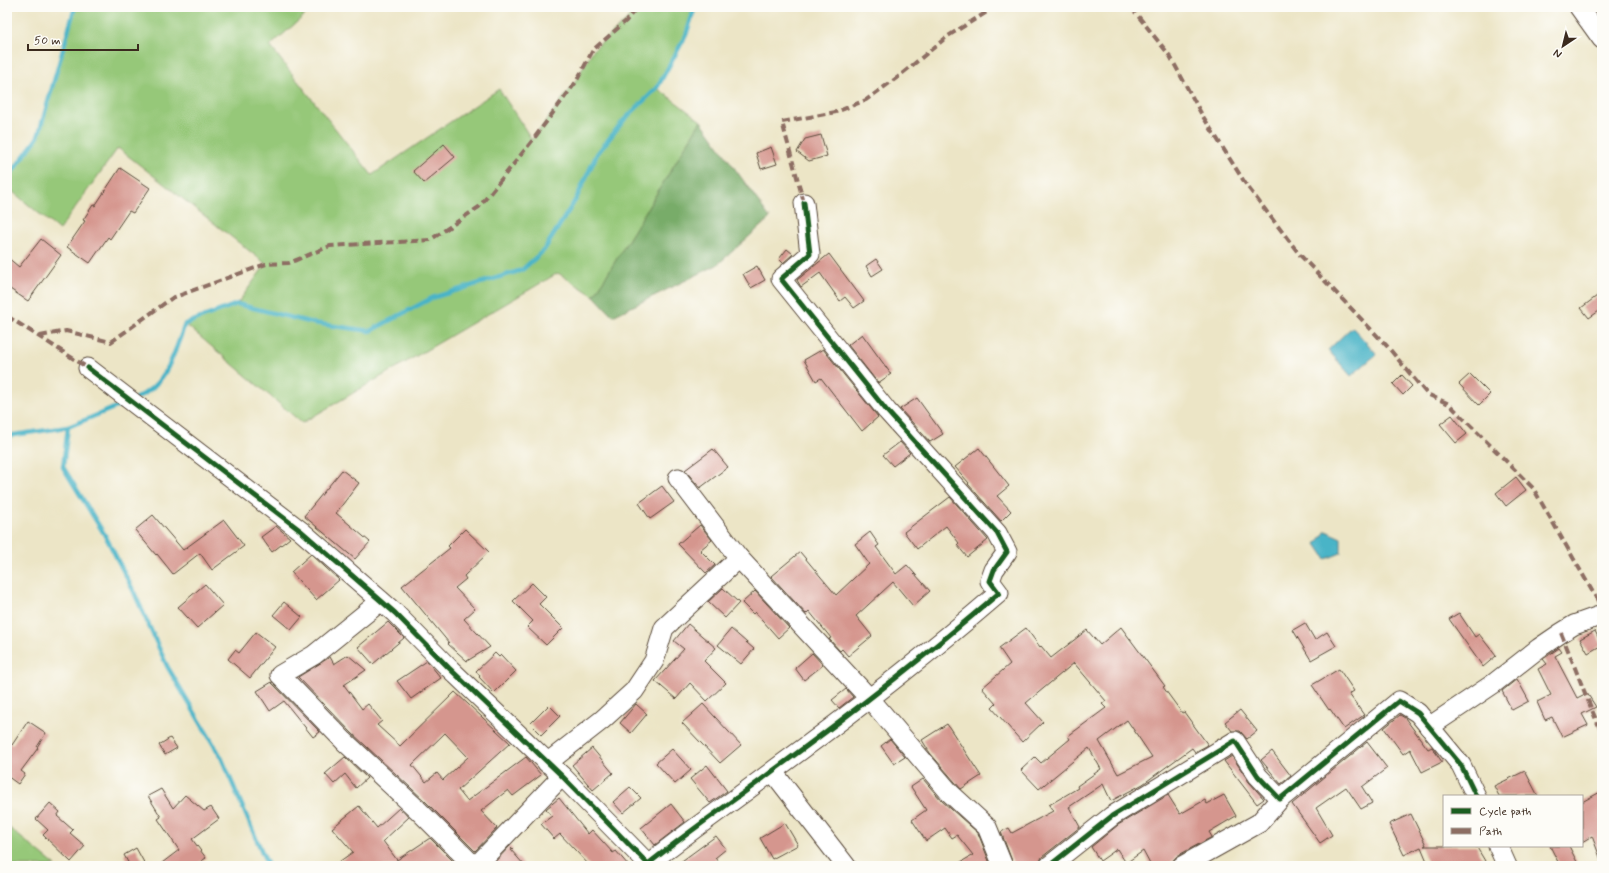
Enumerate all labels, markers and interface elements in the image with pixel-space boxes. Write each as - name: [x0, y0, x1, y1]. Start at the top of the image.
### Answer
- scale bar: [28, 26, 138, 52]
- north arrow: [1543, 26, 1583, 66]
- text: 50 m: [34, 33, 61, 49]
- text: N: [1551, 46, 1565, 61]
- legend: [1443, 795, 1583, 847]
- text: Cycle path: [1479, 804, 1531, 820]
- text: Path: [1479, 824, 1502, 840]

